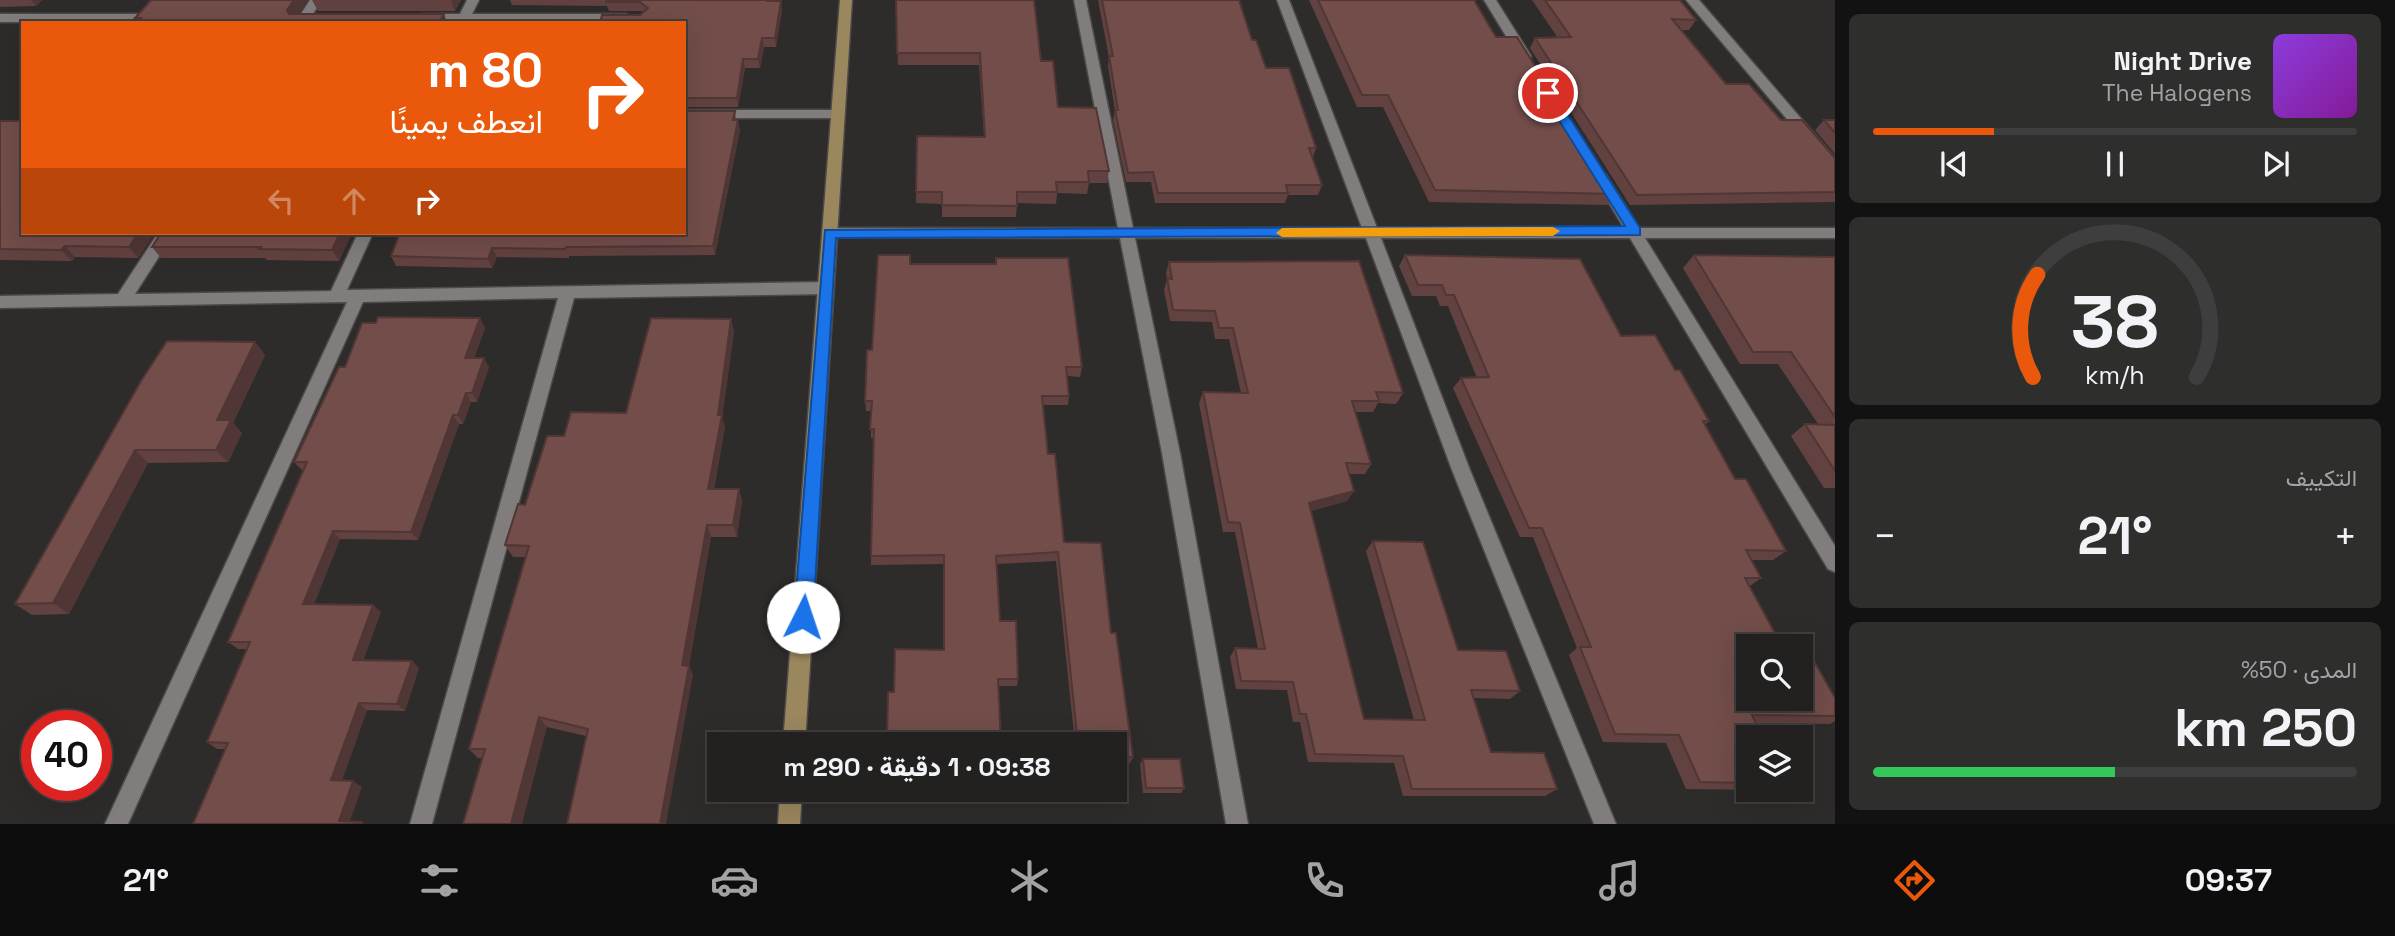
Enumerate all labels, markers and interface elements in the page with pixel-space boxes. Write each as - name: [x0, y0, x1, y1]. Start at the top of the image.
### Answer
- text: 80 m: [428, 39, 543, 101]
- text: Night Drive: [2114, 44, 2252, 78]
- icon: right: [567, 49, 658, 140]
- pin: [1518, 63, 1578, 123]
- icon: arrive: [1529, 74, 1567, 112]
- text: The Halogens: [2102, 78, 2252, 108]
- text: انعطف يمينًا: [390, 102, 543, 142]
- icon: previous: [1935, 145, 1973, 183]
- icon: pause: [2096, 145, 2134, 183]
- icon: next: [2257, 145, 2295, 183]
- icon: left: [262, 182, 300, 220]
- icon: ahead: [335, 182, 373, 220]
- icon: right: [408, 182, 446, 220]
- text: 38: [2071, 275, 2159, 368]
- text: km/h: [2085, 359, 2145, 391]
- text: التكييف: [2286, 463, 2357, 493]
- text: 21°: [2078, 503, 2152, 569]
- text: −: [1873, 512, 1897, 560]
- text: +: [2333, 512, 2357, 560]
- position arrow: [766, 580, 840, 654]
- map controls: [1736, 634, 1813, 802]
- button: search: [1736, 634, 1813, 711]
- text: المدى · 50%: [2241, 655, 2357, 685]
- text: 250 km: [2174, 695, 2357, 761]
- speed limit sign: 40: [21, 710, 112, 801]
- button: layers: [1736, 725, 1813, 802]
- text: 09:38 · 1 دقيقة · 290 m: [784, 750, 1050, 784]
- icon: filters: [415, 856, 464, 905]
- icon: car: [710, 856, 759, 905]
- icon: climate: [1005, 856, 1054, 905]
- icon: phone: [1300, 856, 1349, 905]
- icon: music: [1595, 856, 1644, 905]
- icon: directions: [1890, 856, 1939, 905]
- text: 21°: [123, 860, 169, 900]
- text: 09:37: [2185, 860, 2272, 900]

